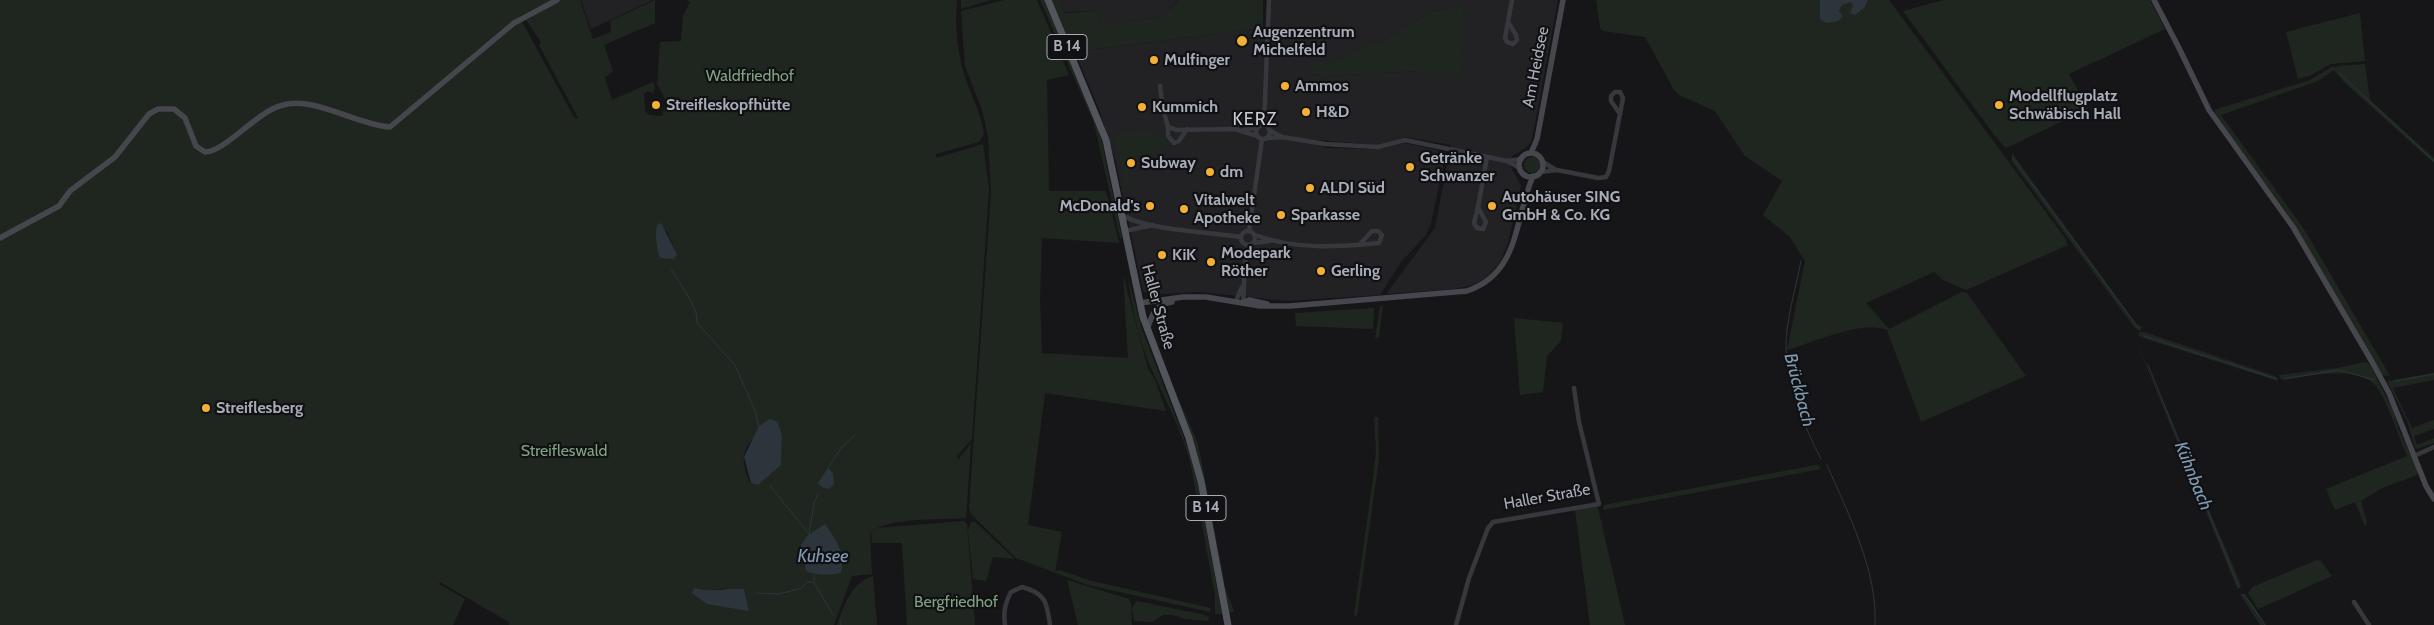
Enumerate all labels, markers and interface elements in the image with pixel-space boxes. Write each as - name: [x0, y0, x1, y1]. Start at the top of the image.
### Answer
- place label: Augenzentrum Michelfeld: [1253, 22, 1355, 60]
- street label: Am Heidsee: [1519, 25, 1553, 109]
- road number: B 14: [1047, 34, 1087, 60]
- marker: Augenzentrum Michelfeld: [1235, 34, 1249, 48]
- place label: Mulfinger: [1164, 50, 1230, 70]
- marker: Mulfinger: [1148, 54, 1160, 66]
- park label: Waldfriedhof: [706, 66, 794, 86]
- place label: Ammos: [1295, 76, 1349, 96]
- marker: Ammos: [1279, 80, 1291, 92]
- place label: Modellflugplatz Schwäbisch Hall: [2009, 86, 2121, 124]
- place label: Streifleskopfhütte: [666, 95, 790, 115]
- place label: Kummich: [1152, 97, 1218, 117]
- marker: Streifleskopfhütte: [650, 99, 662, 111]
- marker: Modellflugplatz Schwäbisch Hall: [1993, 99, 2005, 111]
- marker: Kummich: [1136, 101, 1148, 113]
- place label: H&D: [1316, 102, 1349, 122]
- marker: H&D: [1300, 106, 1312, 118]
- district label: KERZ: [1232, 109, 1278, 131]
- place label: Getränke Schwanzer: [1420, 148, 1495, 186]
- place label: Subway: [1141, 153, 1196, 173]
- marker: Subway: [1125, 157, 1137, 169]
- marker: Getränke Schwanzer: [1404, 161, 1416, 173]
- place label: dm: [1220, 162, 1243, 182]
- marker: dm: [1204, 166, 1216, 178]
- place label: ALDI Süd: [1320, 178, 1385, 198]
- marker: ALDI Süd: [1304, 182, 1316, 194]
- place label: Autohäuser SING GmbH & Co. KG: [1502, 187, 1620, 225]
- place label: Vitalwelt Apotheke: [1194, 190, 1260, 228]
- place label: McDonald's: [1060, 196, 1140, 216]
- marker: McDonald's: [1144, 200, 1156, 212]
- marker: Autohäuser SING GmbH & Co. KG: [1486, 200, 1498, 212]
- marker: Vitalwelt Apotheke: [1178, 203, 1190, 215]
- place label: Sparkasse: [1291, 205, 1360, 225]
- marker: Sparkasse: [1275, 209, 1287, 221]
- place label: Modepark Röther: [1221, 243, 1291, 281]
- place label: KiK: [1172, 245, 1196, 265]
- marker: KiK: [1156, 249, 1168, 261]
- marker: Modepark Röther: [1205, 256, 1217, 268]
- place label: Gerling: [1331, 261, 1380, 281]
- street label: Haller Straße: [1137, 262, 1179, 352]
- marker: Gerling: [1315, 265, 1327, 277]
- water label: Brückbach: [1779, 351, 1819, 429]
- place label: Streiflesberg: [216, 398, 303, 418]
- marker: Streiflesberg: [200, 402, 212, 414]
- water label: Kühnbach: [2169, 438, 2217, 514]
- park label: Streifleswald: [521, 441, 607, 461]
- street label: Haller Straße: [1502, 480, 1592, 514]
- road number: B 14: [1186, 496, 1226, 520]
- water label: Kuhsee: [798, 546, 848, 568]
- park label: Bergfriedhof: [914, 592, 998, 612]

